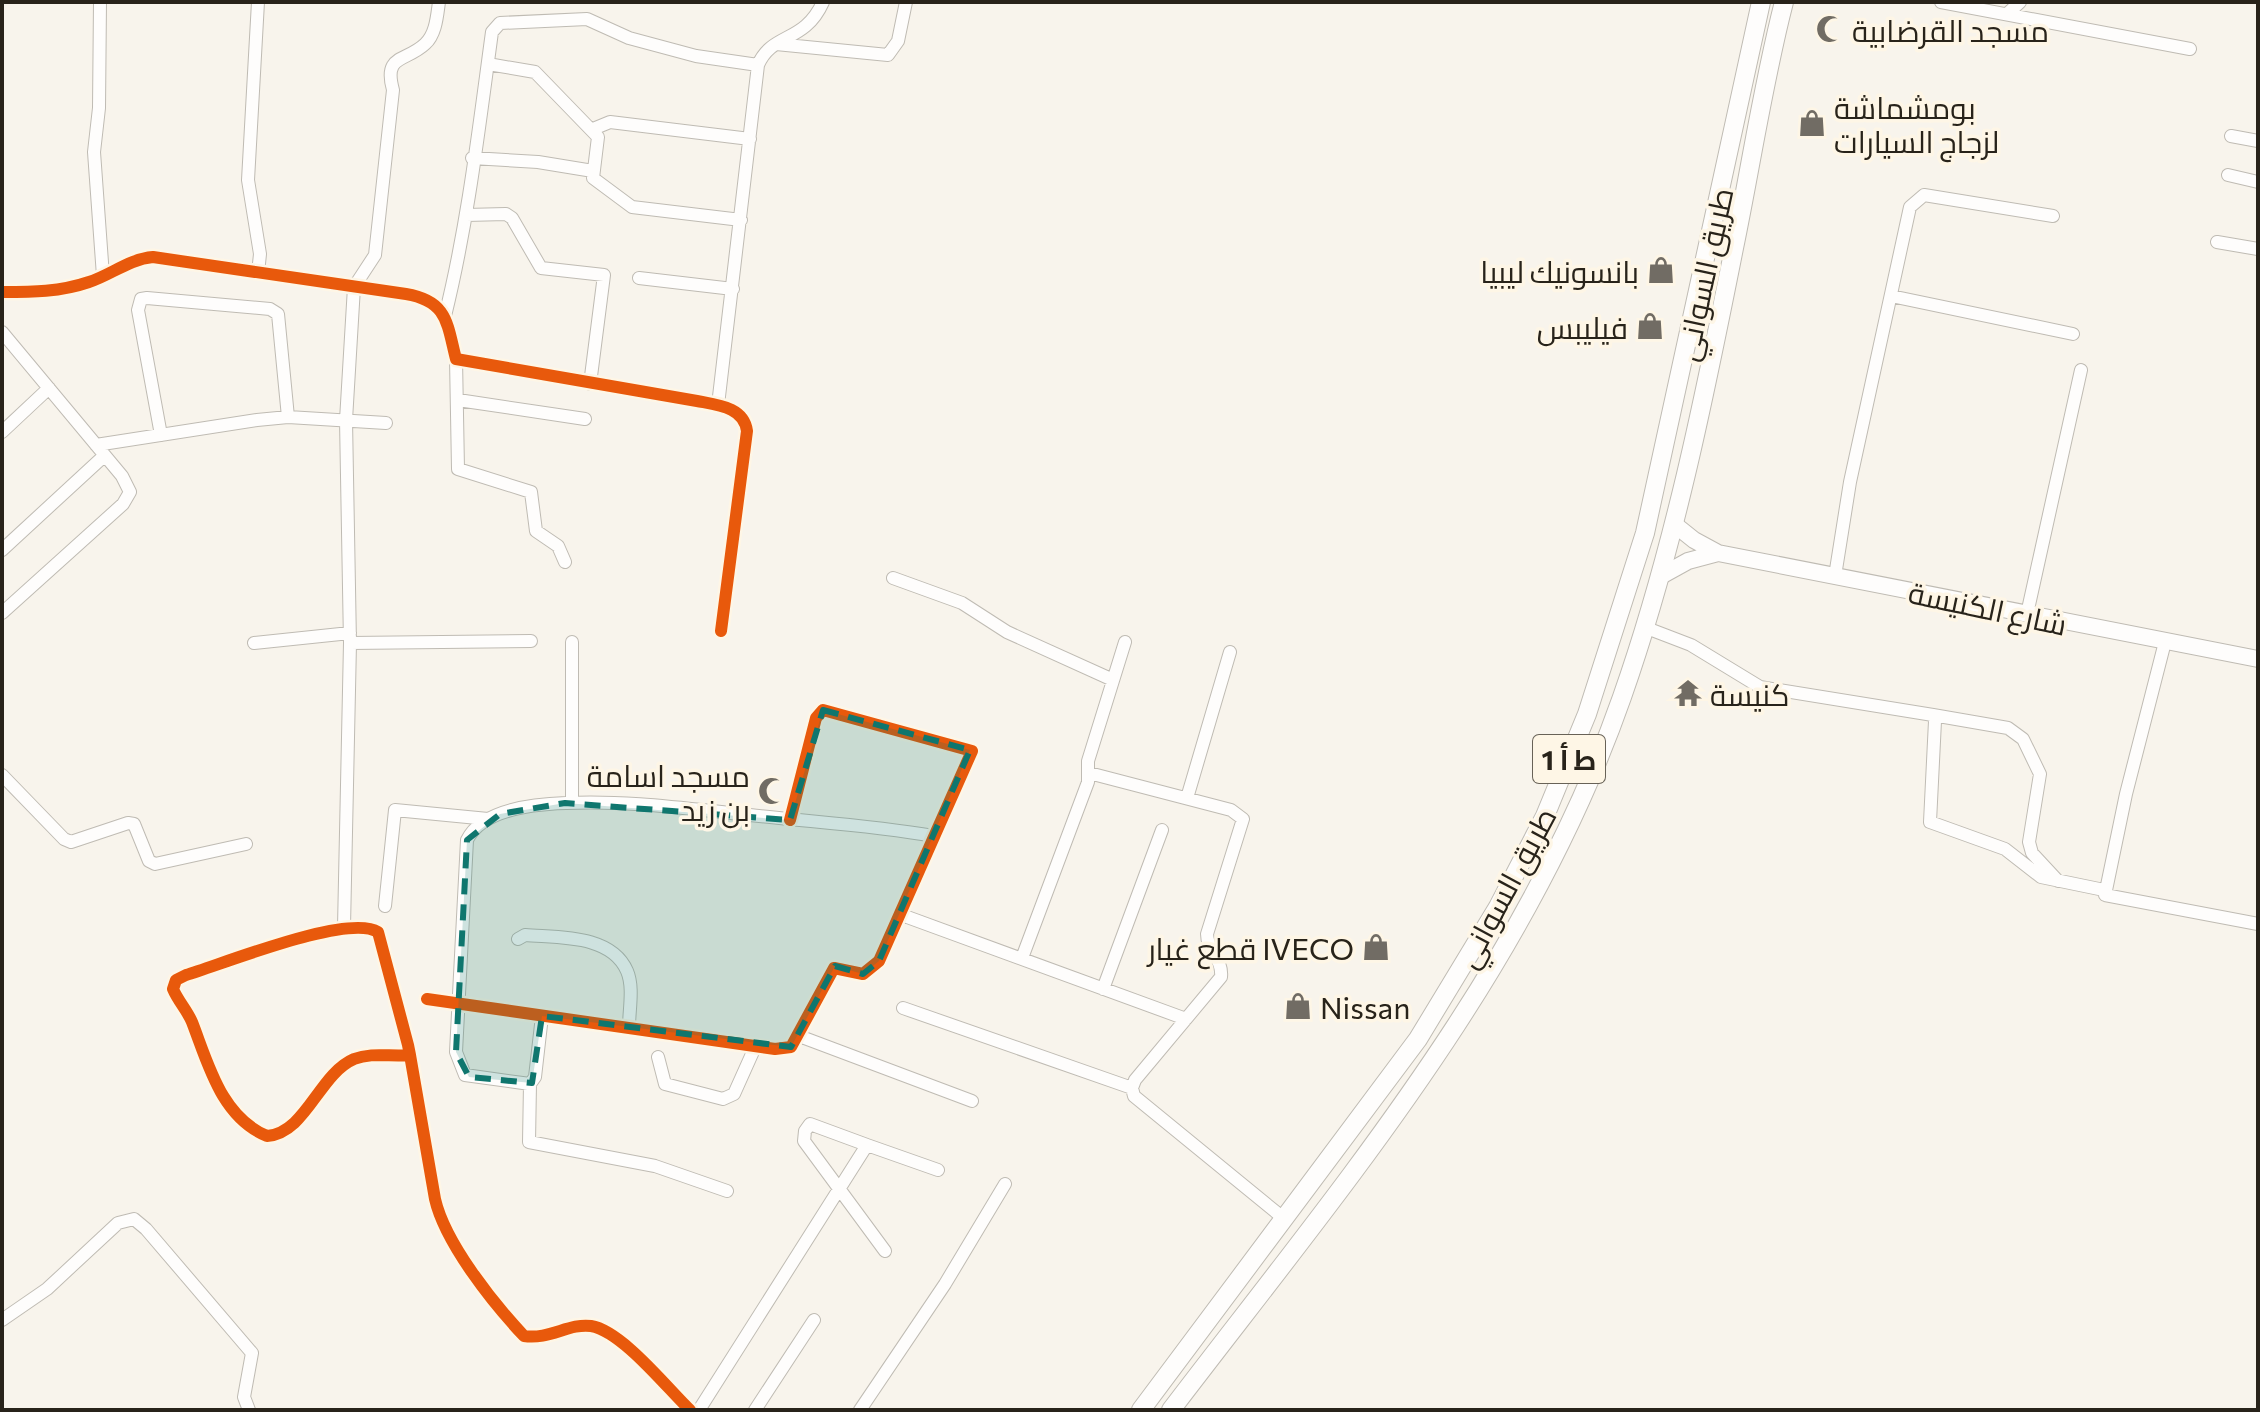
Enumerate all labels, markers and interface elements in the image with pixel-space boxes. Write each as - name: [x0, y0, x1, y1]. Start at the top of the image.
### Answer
- place label: مسجد القرضابية: [1852, 11, 2049, 49]
- mosque icon: مسجد القرضابية: [1815, 14, 1845, 44]
- place label: بومشماشة لزجاج السيارات: [1834, 88, 1999, 163]
- shop icon: بومشماشة لزجاج السيارات: [1797, 108, 1827, 138]
- street label: طريق السواني: [1667, 184, 1746, 366]
- place label: بانسونيك ليبيا: [1480, 252, 1639, 290]
- shop icon: بانسونيك ليبيا: [1646, 255, 1676, 285]
- place label: فيليبس: [1537, 308, 1628, 347]
- shop icon: فيليبس: [1635, 311, 1665, 341]
- street label: شارع الكنيسة: [1905, 572, 2070, 646]
- place label: كنيسة: [1710, 675, 1790, 712]
- temple icon: كنيسة: [1673, 678, 1703, 708]
- road number: ط أ 1: [1533, 735, 1605, 783]
- place label: مسجد اسامة بن زيد: [587, 756, 750, 829]
- mosque icon: مسجد اسامة بن زيد: [757, 776, 787, 806]
- street label: طريق السواني: [1447, 800, 1569, 977]
- place label: قطع غيار IVECO: [1146, 929, 1354, 970]
- shop icon: قطع غيار IVECO: [1361, 932, 1391, 962]
- place label: Nissan: [1320, 988, 1410, 1025]
- shop icon: Nissan: [1283, 991, 1313, 1021]

